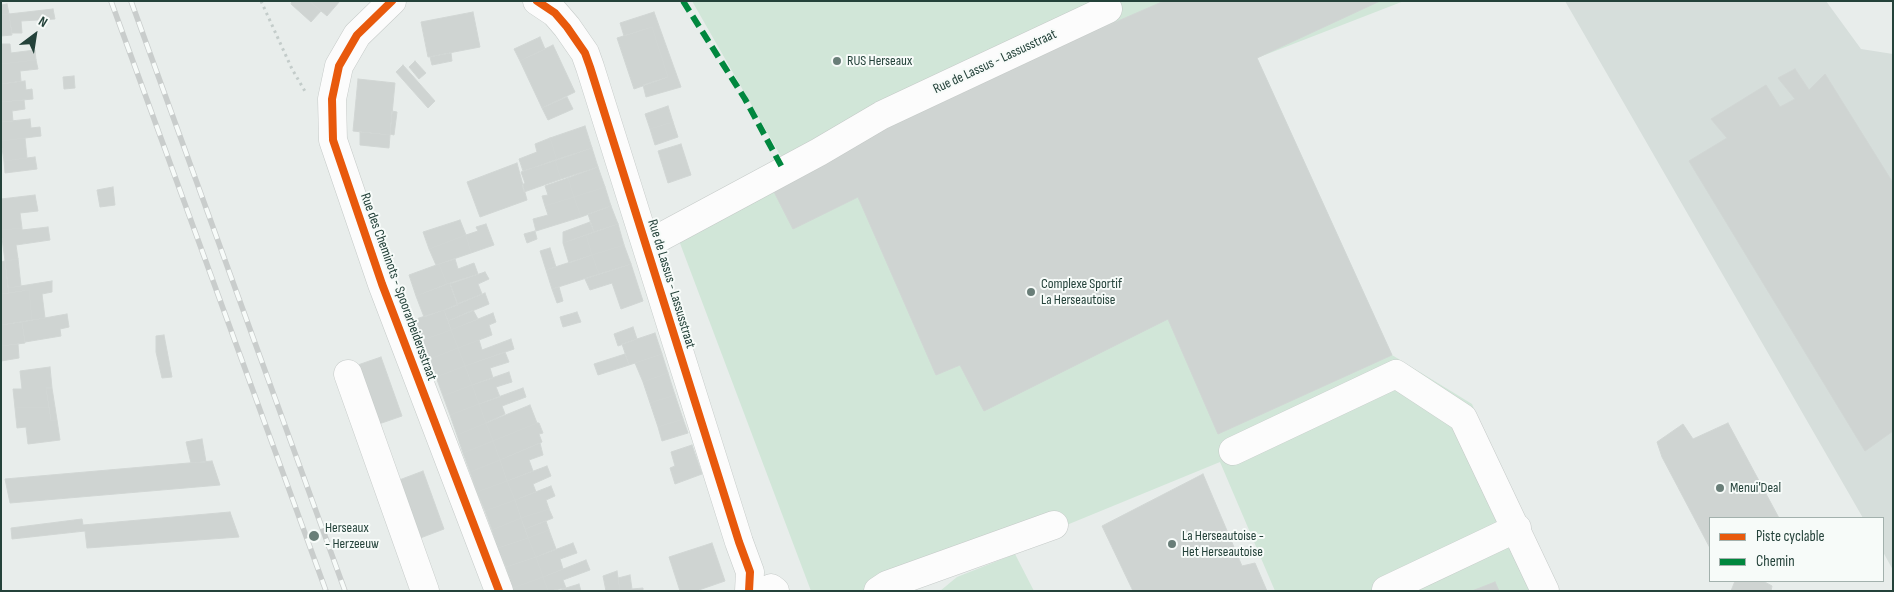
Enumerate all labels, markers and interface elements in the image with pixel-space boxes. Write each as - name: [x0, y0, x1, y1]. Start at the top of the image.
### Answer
- north arrow: [10, 10, 60, 60]
- text: N: [35, 12, 51, 31]
- street label: Rue de Lassus - Lassusstraat: [931, 26, 1059, 98]
- place label: RUS Herseaux: [847, 53, 912, 69]
- marker: RUS Herseaux: [831, 55, 843, 67]
- street label: Rue des Cheminots - Spoorarbeidersstraat: [356, 191, 440, 383]
- street label: Rue de Lassus - Lassusstraat: [643, 217, 699, 351]
- place label: Complexe Sportif La Herseautoise: [1041, 276, 1122, 308]
- marker: Complexe Sportif La Herseautoise: [1025, 286, 1037, 298]
- place label: Menui'Deal: [1730, 480, 1781, 496]
- marker: Menui'Deal: [1714, 482, 1726, 494]
- legend: [1709, 517, 1884, 582]
- place label: Herseaux - Herzeeuw: [325, 520, 379, 552]
- text: Piste cyclable: [1756, 527, 1825, 546]
- place label: La Herseautoise - Het Herseautoise: [1182, 528, 1264, 560]
- marker: Herseaux - Herzeeuw: [307, 529, 321, 543]
- marker: La Herseautoise - Het Herseautoise: [1166, 538, 1178, 550]
- text: Chemin: [1756, 552, 1795, 571]

